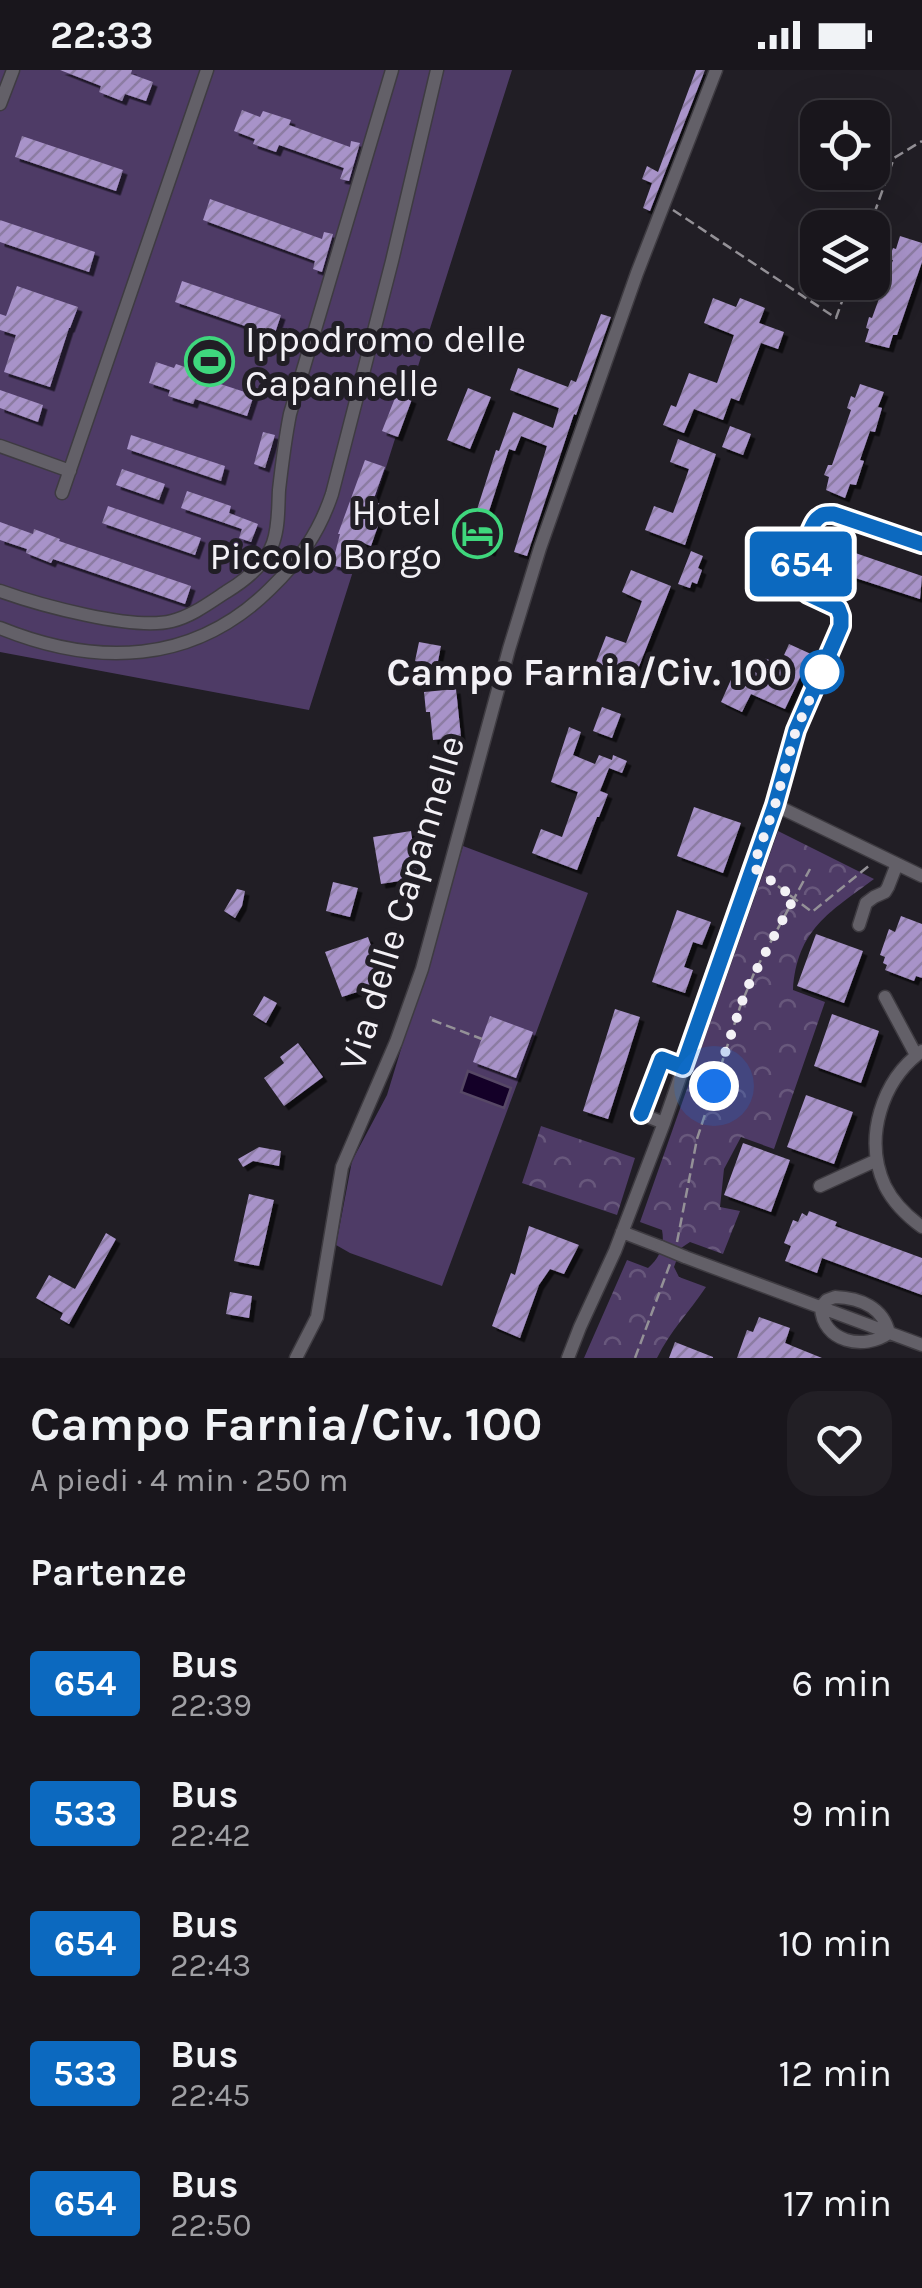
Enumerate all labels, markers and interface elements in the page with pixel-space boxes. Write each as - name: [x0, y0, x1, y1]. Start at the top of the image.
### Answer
- text: 22:33: [50, 13, 154, 58]
- map controls: [800, 100, 890, 300]
- button: locate: [800, 100, 890, 190]
- button: layers: [800, 210, 890, 300]
- place label: Ippodromo delle Capannelle: [245, 317, 526, 406]
- sports icon: Ippodromo delle Capannelle: [184, 335, 236, 387]
- place label: Hotel Piccolo Borgo: [209, 490, 442, 579]
- hotel icon: Hotel Piccolo Borgo: [451, 508, 503, 560]
- line badge: 654: [744, 532, 858, 596]
- text: 654: [770, 544, 832, 585]
- place label: Campo Farnia/Civ. 100: [386, 650, 792, 695]
- marker: Campo Farnia/Civ. 100: [801, 651, 843, 693]
- street label: Via delle Capannelle: [330, 730, 474, 1076]
- your location: [689, 1061, 739, 1111]
- button: heart: [787, 1391, 892, 1496]
- text: Campo Farnia/Civ. 100: [30, 1396, 542, 1452]
- text: A piedi · 4 min · 250 m: [30, 1462, 348, 1499]
- text: Partenze: [30, 1550, 187, 1595]
- text: Bus: [170, 1642, 239, 1687]
- text: 6 min: [791, 1661, 892, 1706]
- text: 654: [54, 1663, 116, 1704]
- text: 22:39: [170, 1687, 252, 1724]
- text: Bus: [170, 1772, 239, 1817]
- text: 9 min: [791, 1791, 892, 1836]
- text: 533: [53, 1793, 117, 1834]
- text: 22:42: [170, 1817, 251, 1854]
- text: Bus: [170, 1902, 239, 1947]
- text: 10 min: [778, 1921, 892, 1966]
- text: 654: [54, 1923, 116, 1964]
- text: 22:43: [170, 1947, 251, 1984]
- text: Bus: [170, 2032, 239, 2077]
- text: 12 min: [779, 2051, 892, 2096]
- text: 533: [53, 2053, 117, 2094]
- text: 22:45: [170, 2077, 250, 2114]
- text: Bus: [170, 2162, 239, 2207]
- text: 17 min: [783, 2181, 892, 2226]
- text: 654: [54, 2183, 116, 2224]
- text: 22:50: [170, 2207, 252, 2244]

